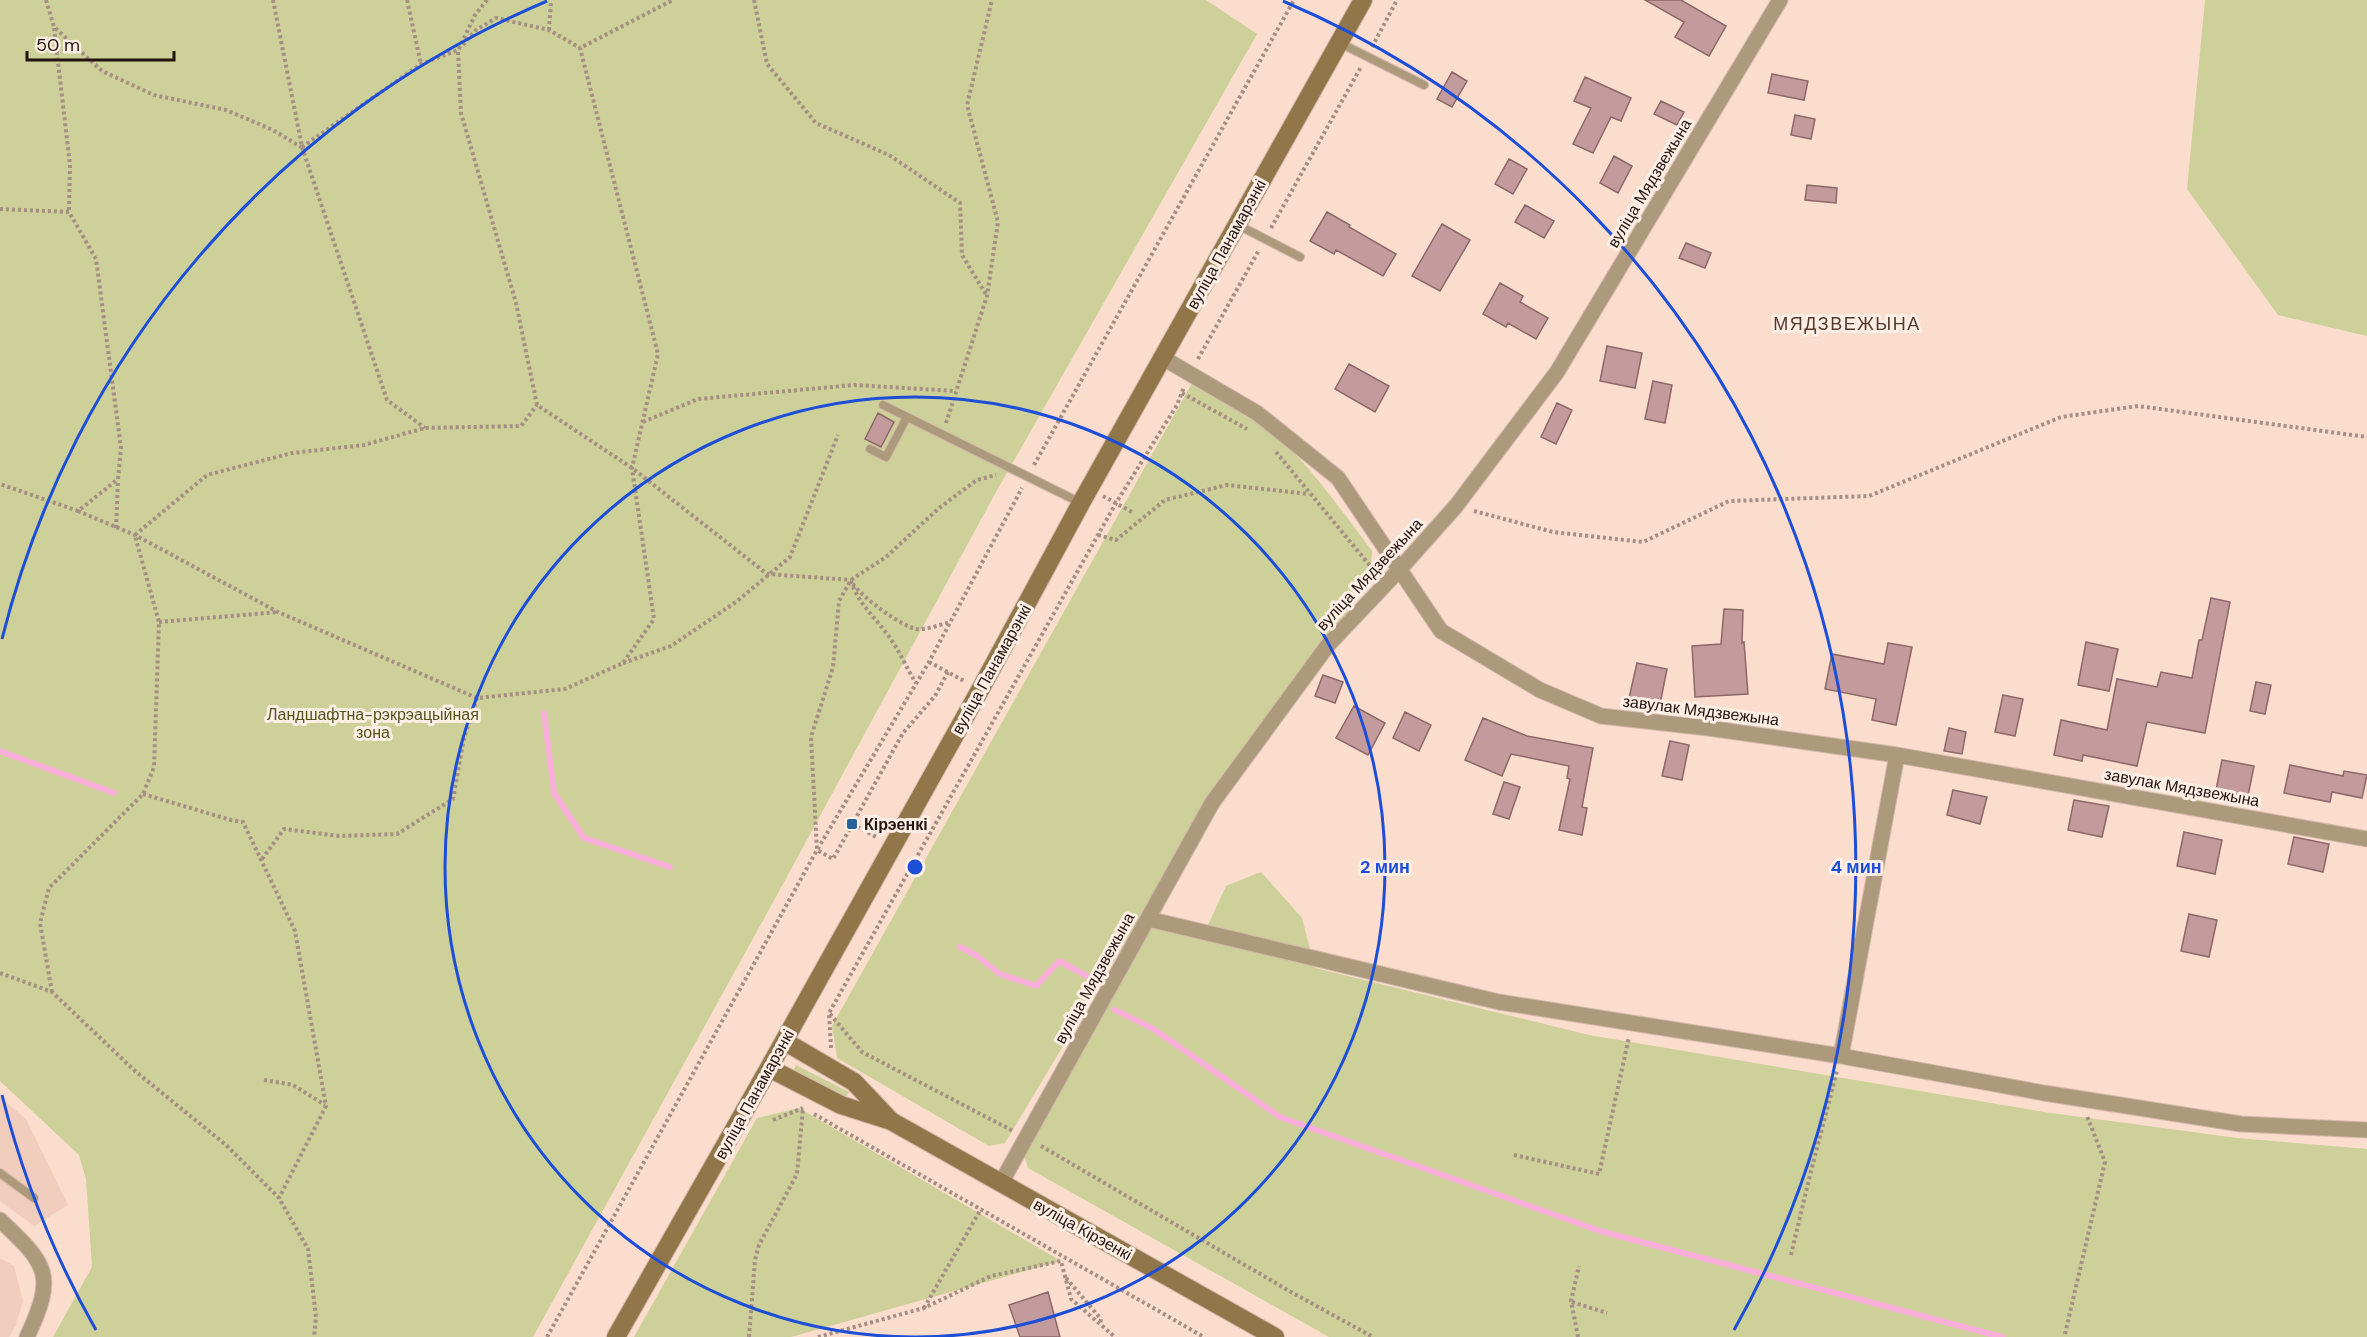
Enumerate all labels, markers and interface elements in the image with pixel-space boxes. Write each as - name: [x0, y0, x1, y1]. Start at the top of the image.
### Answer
- scale bar: [27, 24, 174, 62]
- text: 50 m: [36, 33, 80, 57]
- street label: вуліца Мядзвежына: [1603, 115, 1696, 252]
- street label: вуліца Панамарэнкі: [1182, 176, 1271, 313]
- district label: МЯДЗВЕЖЫНА: [1773, 312, 1921, 336]
- street label: вуліца Мядзвежына: [1312, 513, 1427, 635]
- street label: вуліца Панамарэнкі: [947, 601, 1036, 738]
- street label: завулак Мядзвежына: [1622, 690, 1780, 731]
- park label: Ландшафтна-рэкрэацыйная зона: [267, 704, 479, 743]
- street label: завулак Мядзвежына: [2103, 764, 2261, 811]
- place label: Кірэенкі: [864, 814, 928, 835]
- marker: Кірэенкі: [845, 817, 859, 831]
- text: 2 мин: [1360, 855, 1410, 879]
- text: 4 мин: [1830, 855, 1882, 879]
- centre of rings: [905, 857, 925, 877]
- street label: вуліца Мядзвежына: [1050, 909, 1139, 1047]
- street label: вуліца Панамарэнкі: [710, 1026, 799, 1163]
- street label: вуліца Кірэенкі: [1030, 1194, 1136, 1265]

